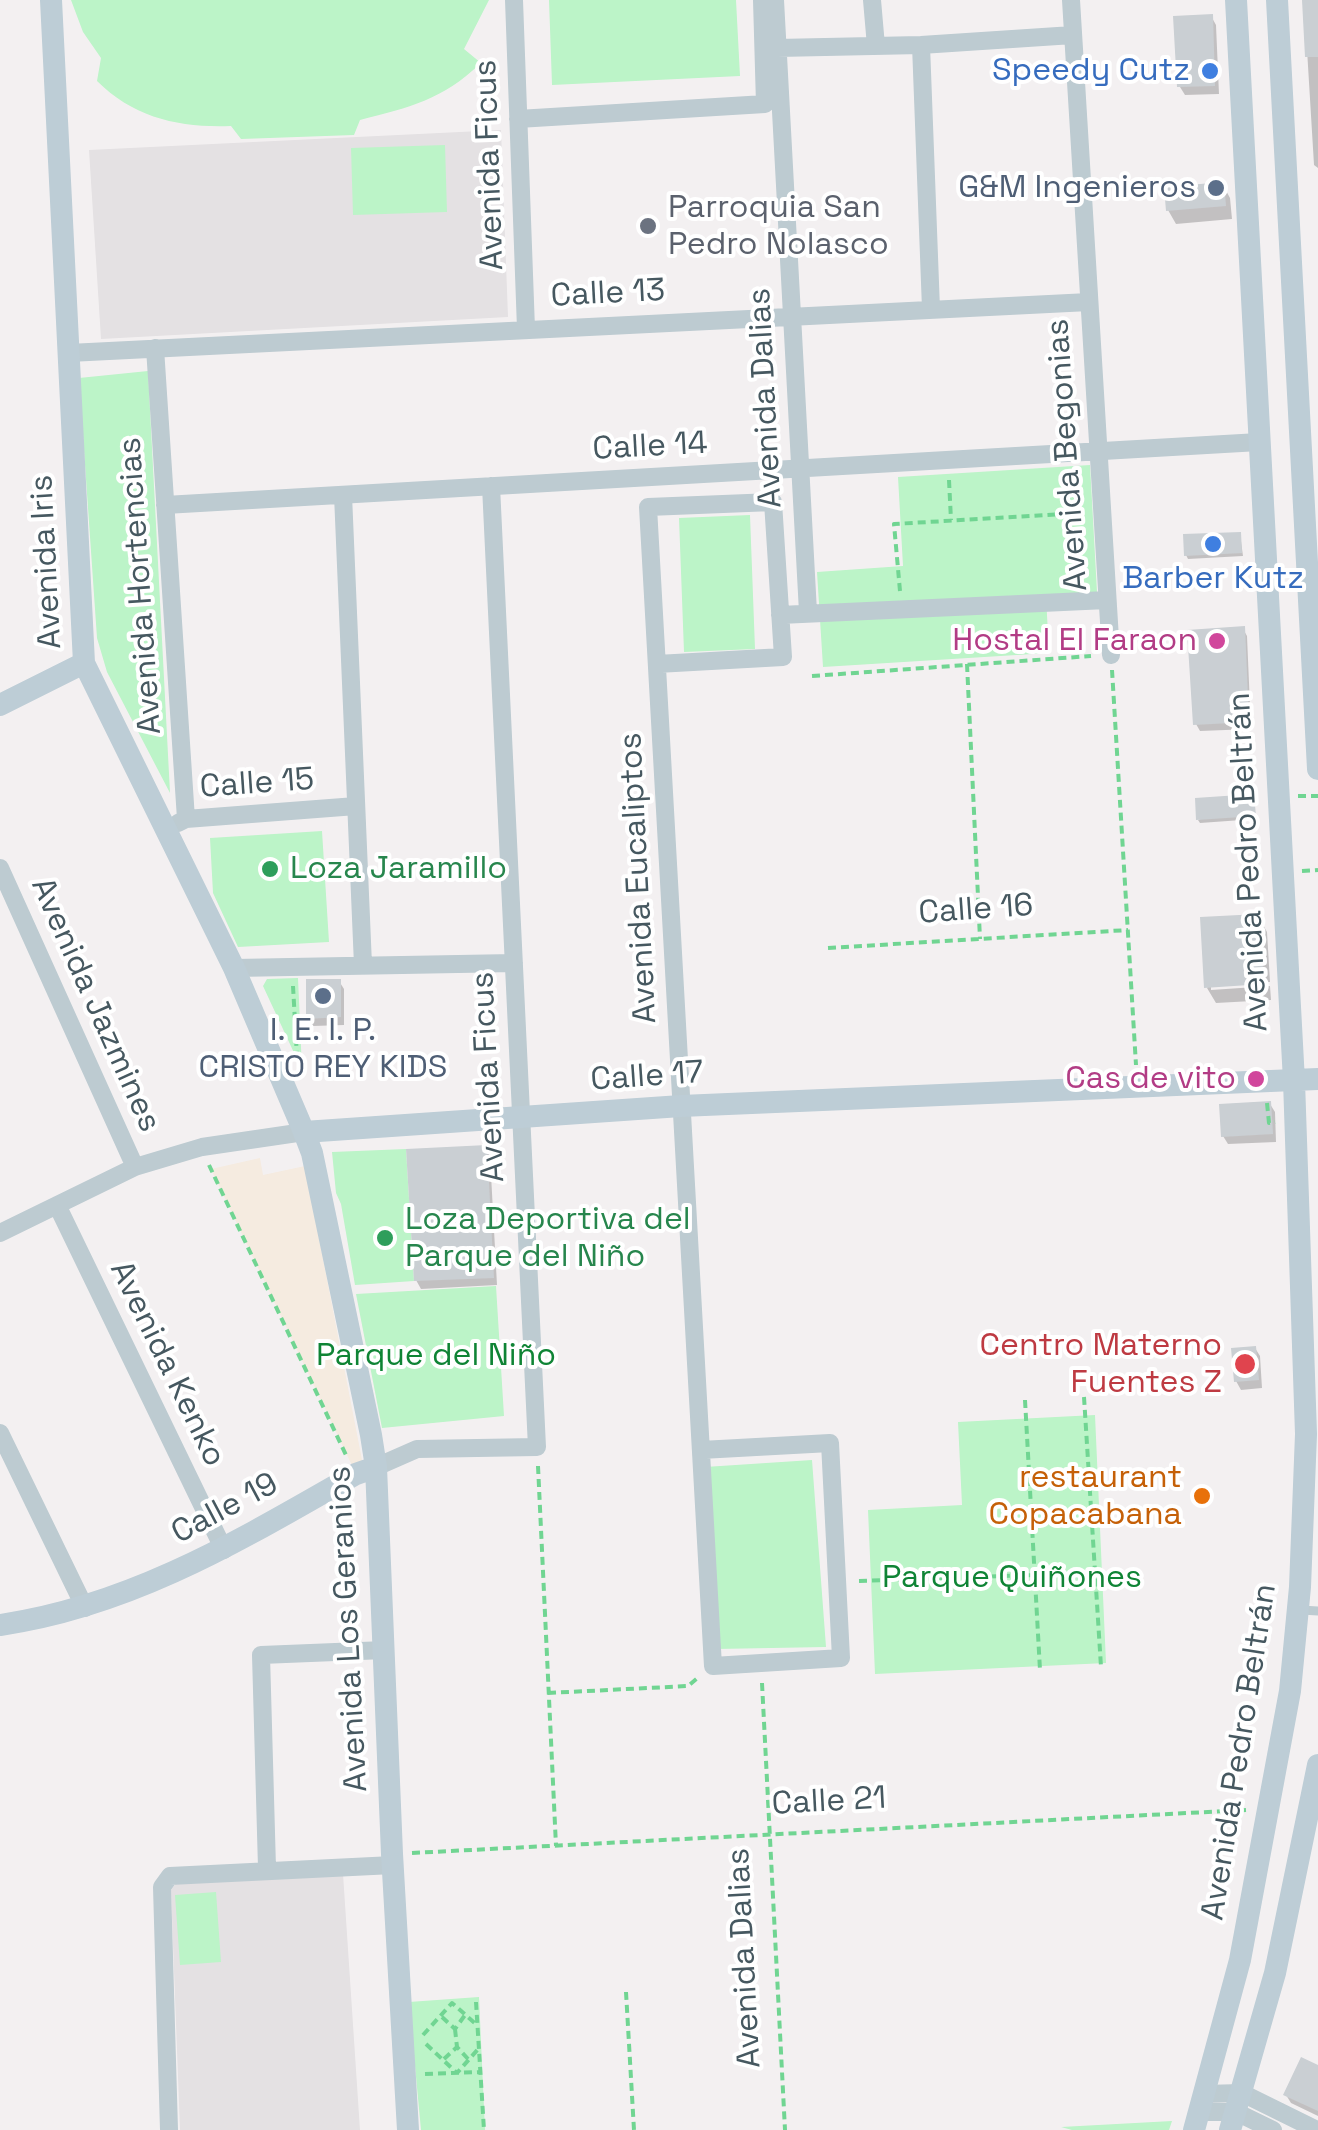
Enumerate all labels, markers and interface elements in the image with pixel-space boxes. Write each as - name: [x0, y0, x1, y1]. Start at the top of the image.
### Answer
- place label: Speedy Cutz: [992, 52, 1190, 90]
- street label: Avenida Ficus: [467, 59, 513, 271]
- marker: Speedy Cutz: [1199, 60, 1221, 82]
- place label: G&M Ingenieros: [958, 169, 1196, 207]
- marker: G&M Ingenieros: [1205, 177, 1227, 199]
- place label: Parroquia San Pedro Nolasco: [668, 189, 889, 264]
- marker: Parroquia San Pedro Nolasco: [637, 215, 659, 237]
- street label: Calle 13: [550, 272, 666, 316]
- street label: Avenida Dalias: [741, 287, 791, 509]
- street label: Avenida Begonias: [1039, 318, 1097, 592]
- street label: Calle 14: [591, 425, 709, 469]
- street label: Avenida Hortencias: [111, 436, 171, 736]
- street label: Avenida Iris: [23, 474, 71, 650]
- marker: Barber Kutz: [1202, 533, 1224, 555]
- place label: Barber Kutz: [1122, 560, 1304, 598]
- place label: Hostal El Faraon: [952, 622, 1197, 660]
- marker: Hostal El Faraon: [1206, 630, 1228, 652]
- street label: Avenida Pedro Beltrán: [1221, 691, 1277, 1033]
- street label: Avenida Eucaliptos: [612, 731, 666, 1025]
- street label: Calle 15: [199, 761, 315, 807]
- place label: Loza Jaramillo: [290, 850, 507, 888]
- marker: Loza Jaramillo: [259, 858, 281, 880]
- street label: Avenida Jazmines: [22, 872, 168, 1138]
- street label: Calle 16: [917, 887, 1035, 933]
- street label: Avenida Ficus: [464, 971, 514, 1183]
- marker: I. E. I. P. CRISTO REY KIDS: [312, 985, 334, 1007]
- place label: I. E. I. P. CRISTO REY KIDS: [199, 1012, 447, 1087]
- street label: Calle 17: [589, 1054, 705, 1100]
- place label: Cas de vito: [1065, 1060, 1236, 1098]
- marker: Cas de vito: [1245, 1068, 1267, 1090]
- place label: Loza Deportiva del Parque del Niño: [405, 1201, 691, 1276]
- marker: Loza Deportiva del Parque del Niño: [374, 1227, 396, 1249]
- street label: Avenida Kenko: [101, 1255, 233, 1473]
- place label: Centro Materno Fuentes Z: [980, 1327, 1222, 1402]
- park label: Parque del Niño: [316, 1337, 556, 1375]
- marker: Centro Materno Fuentes Z: [1232, 1351, 1258, 1377]
- place label: restaurant Copacabana: [989, 1459, 1182, 1534]
- street label: Calle 19: [165, 1465, 285, 1553]
- street label: Avenida Los Geranios: [321, 1465, 377, 1793]
- marker: restaurant Copacabana: [1191, 1485, 1213, 1507]
- park label: Parque Quiñones: [882, 1559, 1142, 1597]
- street label: Avenida Pedro Beltrán: [1194, 1581, 1286, 1923]
- street label: Calle 21: [771, 1780, 887, 1824]
- street label: Avenida Dalias: [720, 1847, 770, 2069]

